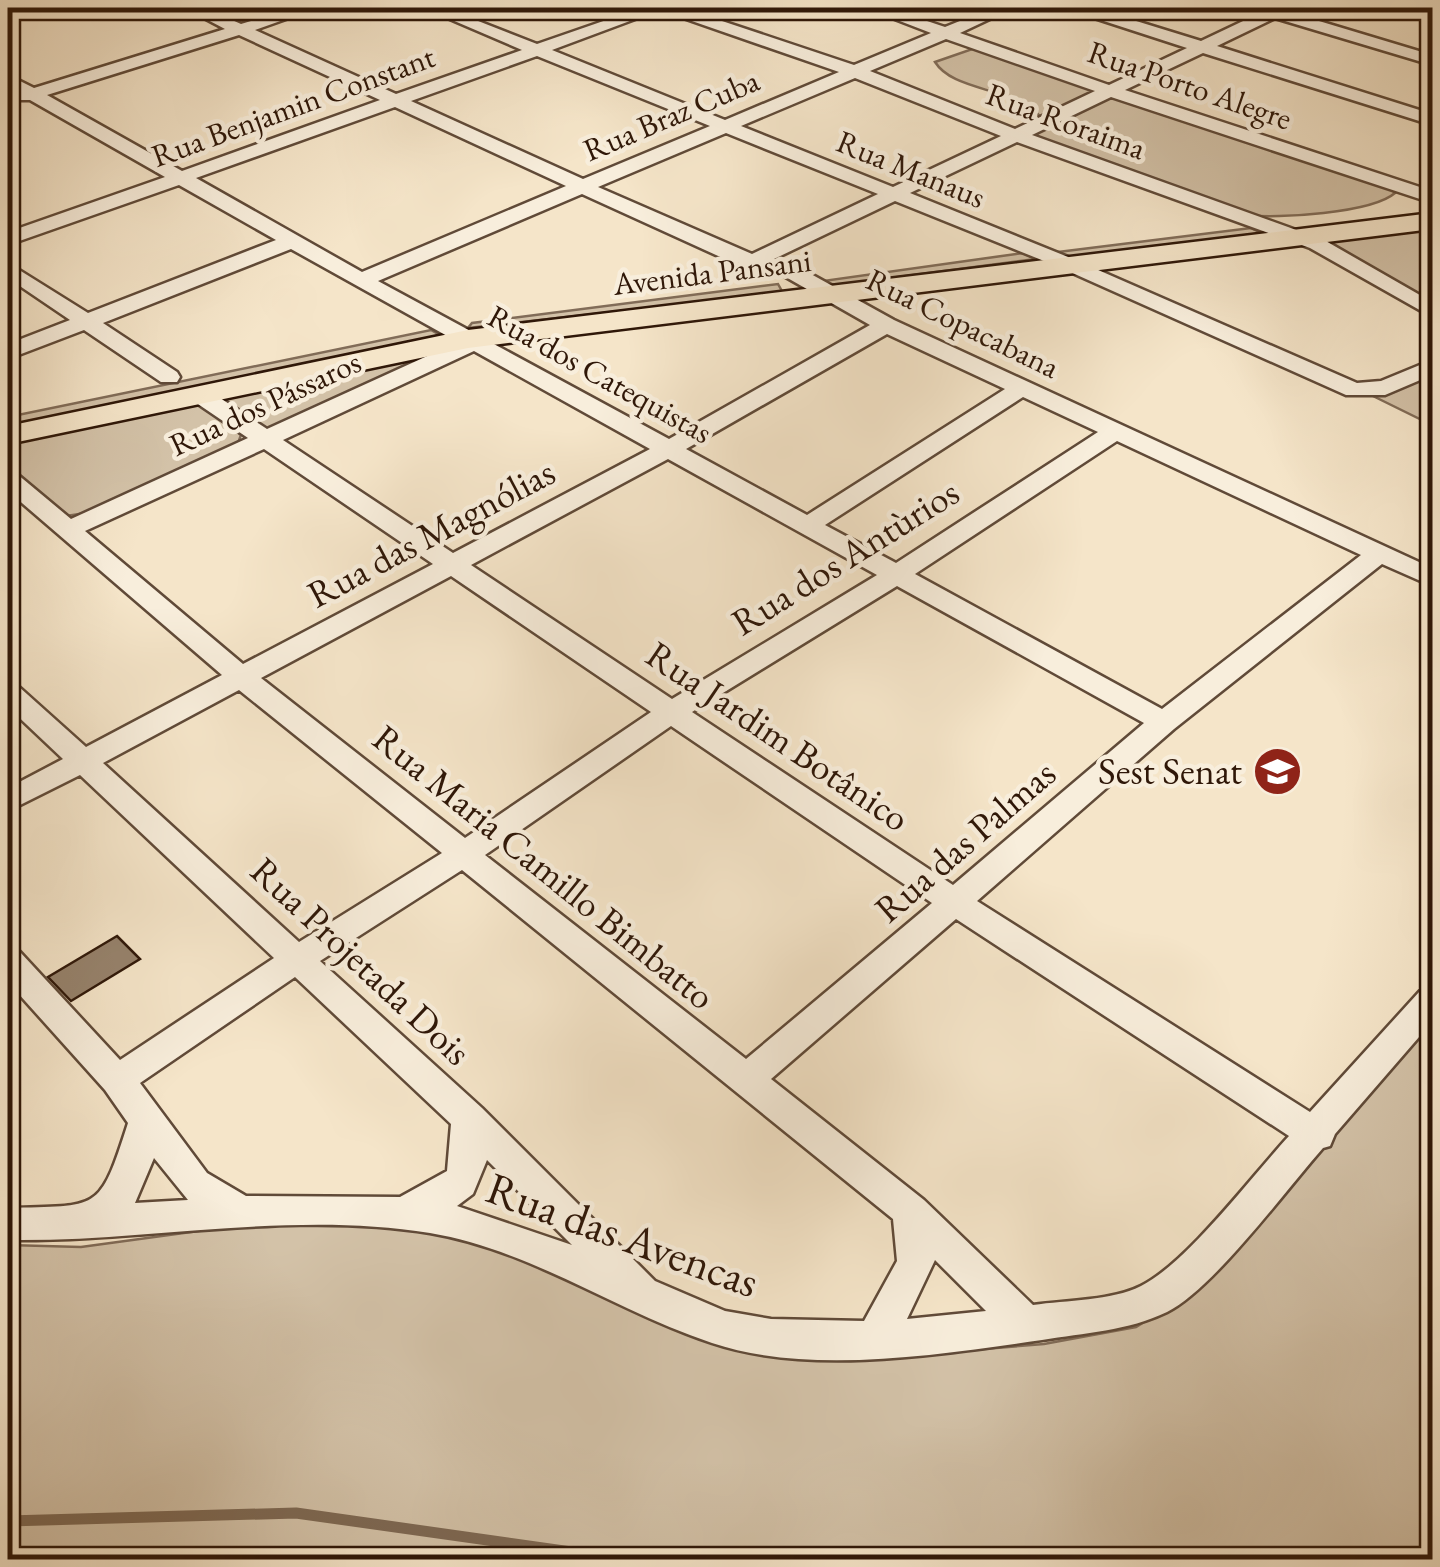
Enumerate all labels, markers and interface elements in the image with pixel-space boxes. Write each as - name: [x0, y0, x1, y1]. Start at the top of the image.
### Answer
- street label: Rua Porto Alegre: [1082, 30, 1298, 140]
- street label: Rua Benjamin Constant: [146, 35, 440, 177]
- street label: Rua Braz Cuba: [577, 59, 766, 171]
- street label: Rua Roraima: [981, 73, 1152, 169]
- street label: Rua Manaus: [830, 120, 992, 218]
- street label: Avenida Pansani: [610, 239, 814, 305]
- street label: Rua Copacabana: [860, 258, 1067, 388]
- street label: Rua dos Catequistas: [480, 295, 720, 453]
- street label: Rua dos Pássaros: [162, 340, 368, 466]
- street label: Rua das Magnólias: [299, 447, 563, 618]
- street label: Rua dos Antùrios: [722, 467, 968, 646]
- street label: Rua Jardim Botânico: [637, 629, 919, 842]
- street label: Rua Maria Camillo Bimbatto: [363, 713, 726, 1020]
- school or university icon: Sest Senat: [1251, 745, 1303, 797]
- place label: Sest Senat: [1098, 746, 1242, 795]
- street label: Rua das Palmas: [864, 748, 1065, 933]
- street label: Rua Projetada Dois: [241, 846, 482, 1075]
- street label: Rua das Avencas: [479, 1158, 767, 1310]

